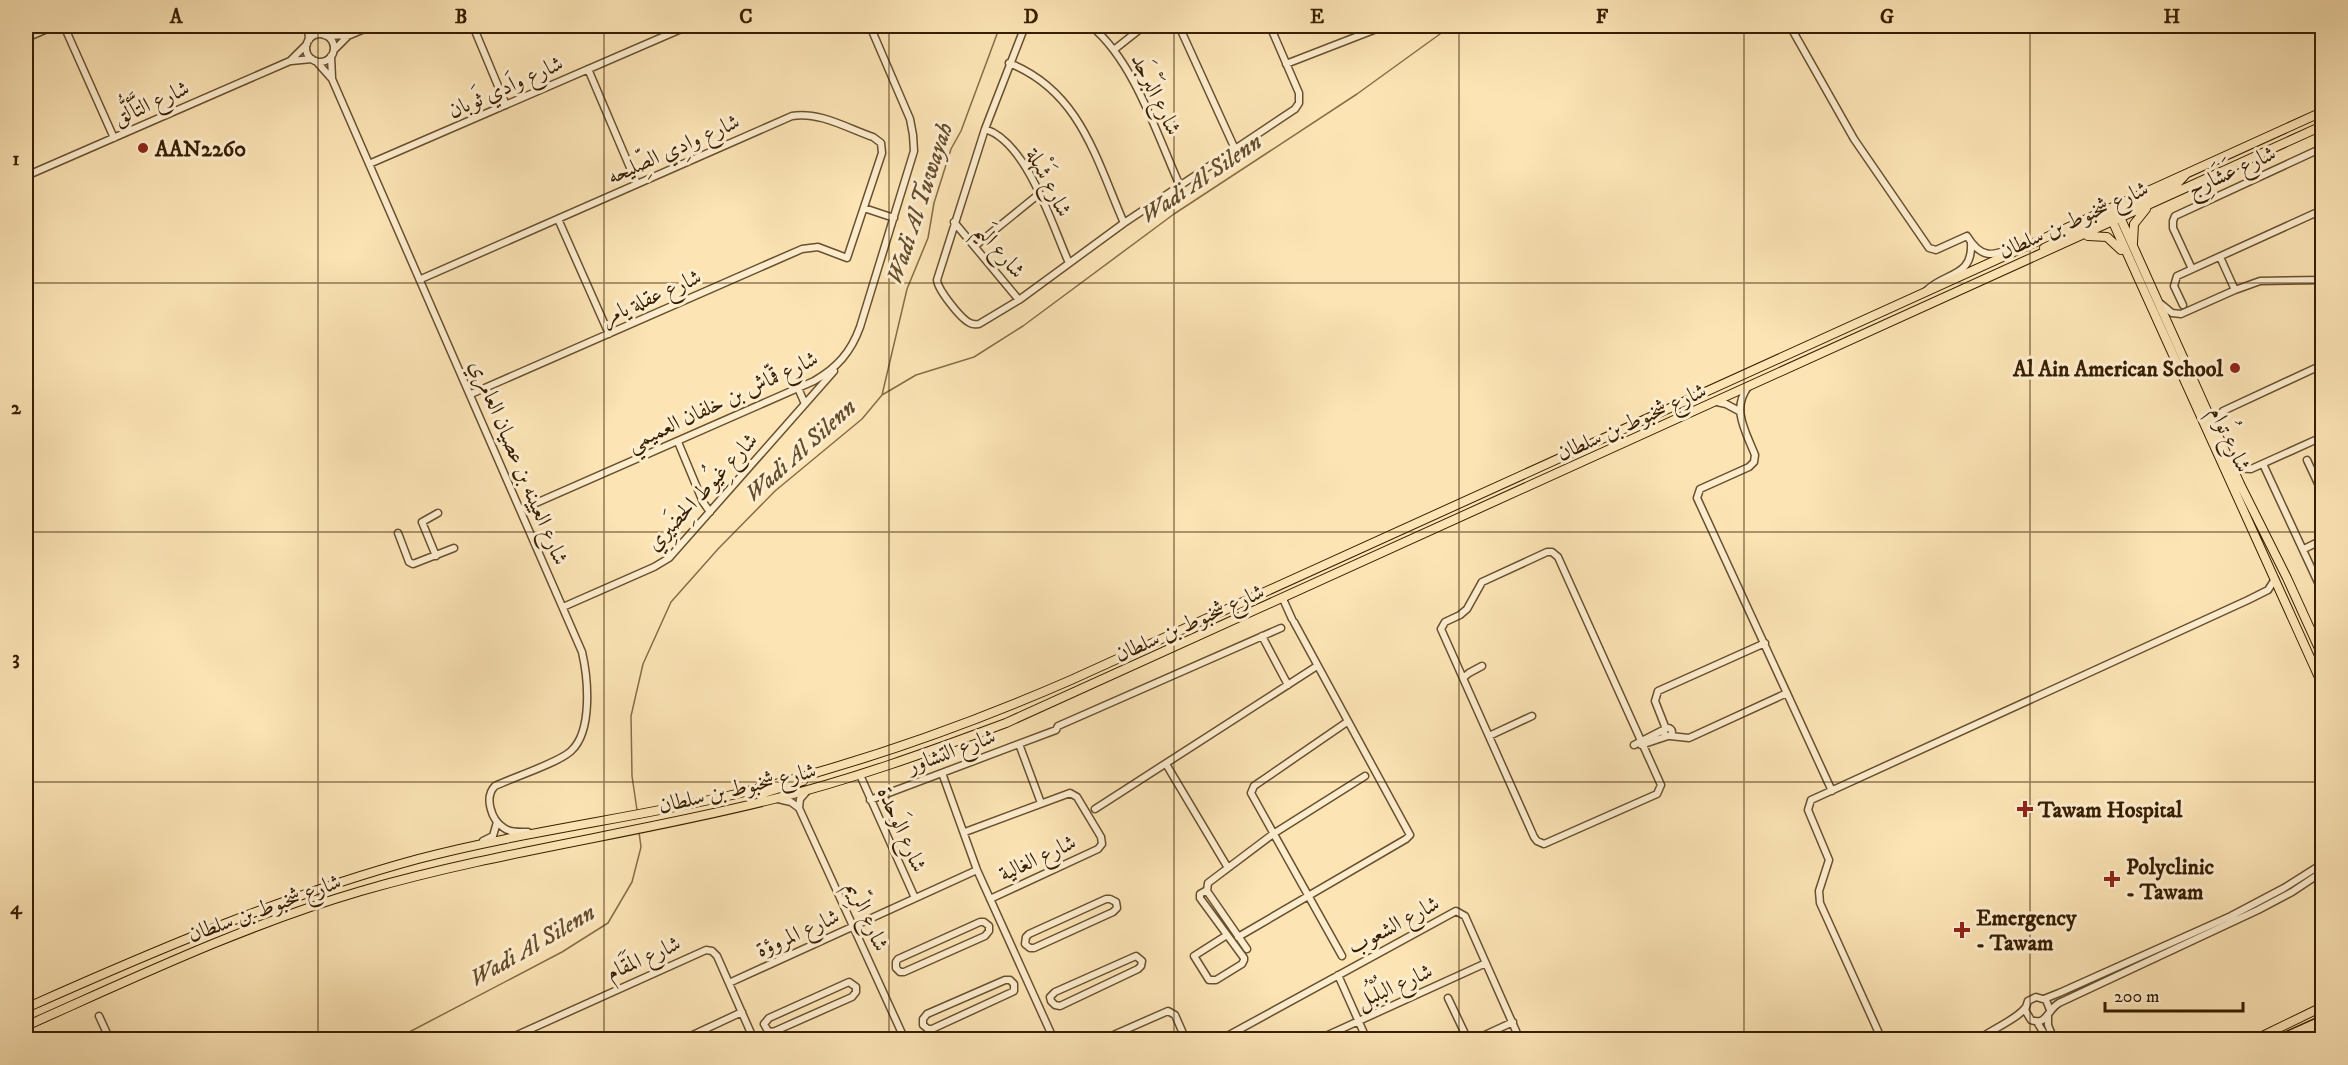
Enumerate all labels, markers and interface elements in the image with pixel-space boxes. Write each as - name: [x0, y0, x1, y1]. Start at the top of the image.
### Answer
- text: A: [169, 5, 184, 30]
- text: B: [455, 5, 467, 30]
- text: C: [739, 5, 753, 30]
- text: D: [1024, 5, 1039, 30]
- text: E: [1310, 5, 1324, 30]
- text: F: [1596, 5, 1609, 30]
- text: G: [1880, 5, 1894, 30]
- text: H: [2164, 5, 2181, 30]
- street label: شارع واَدي ثَوبان: [443, 47, 569, 128]
- street label: شارع البَرْجَد: [1121, 48, 1191, 142]
- street label: شارع التَّألُّق: [106, 66, 195, 136]
- street label: شارع وادِي الصِّليحه: [602, 105, 746, 194]
- water label: Wadi Al Tuwayah: [880, 119, 960, 288]
- water label: Wadi Al Silenn: [1135, 127, 1268, 230]
- place label: AAN2260: [154, 136, 246, 163]
- street label: شارع عَشَارِج: [2182, 137, 2282, 207]
- marker: AAN2260: [136, 141, 150, 155]
- street label: شارع شَهْلة: [1016, 141, 1081, 223]
- text: 1: [12, 147, 20, 172]
- street label: شارع شخبوط بن سلطان: [1995, 175, 2154, 269]
- street label: شارع اليَم: [964, 216, 1033, 289]
- street label: شارع عقلة يامر: [597, 263, 707, 335]
- street label: شارع قمّاش بن خلفان العميمي: [621, 342, 825, 463]
- street label: شارع العيينه بن عصيان العامري: [459, 356, 574, 571]
- place label: Al Ain American School: [2012, 356, 2223, 383]
- marker: Al Ain American School: [2228, 361, 2242, 375]
- street label: شارع شخبوط بن سلطان: [1553, 377, 1712, 471]
- water label: Wadi Al Silenn: [739, 393, 863, 509]
- text: 2: [11, 396, 22, 421]
- street label: شارع تُوام: [2198, 400, 2262, 479]
- street label: شارع غِيُوط الحِضَيرِي: [636, 423, 767, 560]
- street label: شارع شخبوط بن سلطان: [1111, 578, 1270, 672]
- text: 3: [12, 646, 20, 671]
- street label: شارع التشاور: [902, 723, 1001, 784]
- street label: شارع شخبوط بن سلطان: [656, 757, 820, 824]
- street label: شارع الوَحدة: [867, 781, 935, 878]
- place label: Tawam Hospital: [2037, 797, 2183, 824]
- marker: Tawam Hospital: [2016, 800, 2034, 818]
- street label: شارع الغالية: [995, 829, 1082, 892]
- place label: Polyclinic - Tawam: [2126, 854, 2215, 906]
- street label: شارع شخبوط بن سلطان: [184, 868, 346, 952]
- marker: Polyclinic - Tawam: [2103, 870, 2121, 888]
- street label: شارع الرِّيم: [834, 876, 897, 958]
- street label: شارع الشعوب: [1343, 890, 1446, 964]
- text: 4: [10, 896, 23, 921]
- water label: Wadi Al Silenn: [464, 898, 601, 994]
- street label: شارع المروؤة: [752, 903, 845, 967]
- place label: Emergency - Tawam: [1976, 905, 2077, 957]
- marker: Emergency - Tawam: [1953, 921, 1971, 939]
- street label: شارع المَقَام: [601, 927, 687, 991]
- street label: شارع البُلْبُل: [1350, 952, 1439, 1019]
- scale bar: [2105, 975, 2243, 1013]
- text: 200 m: [2114, 986, 2160, 1008]

